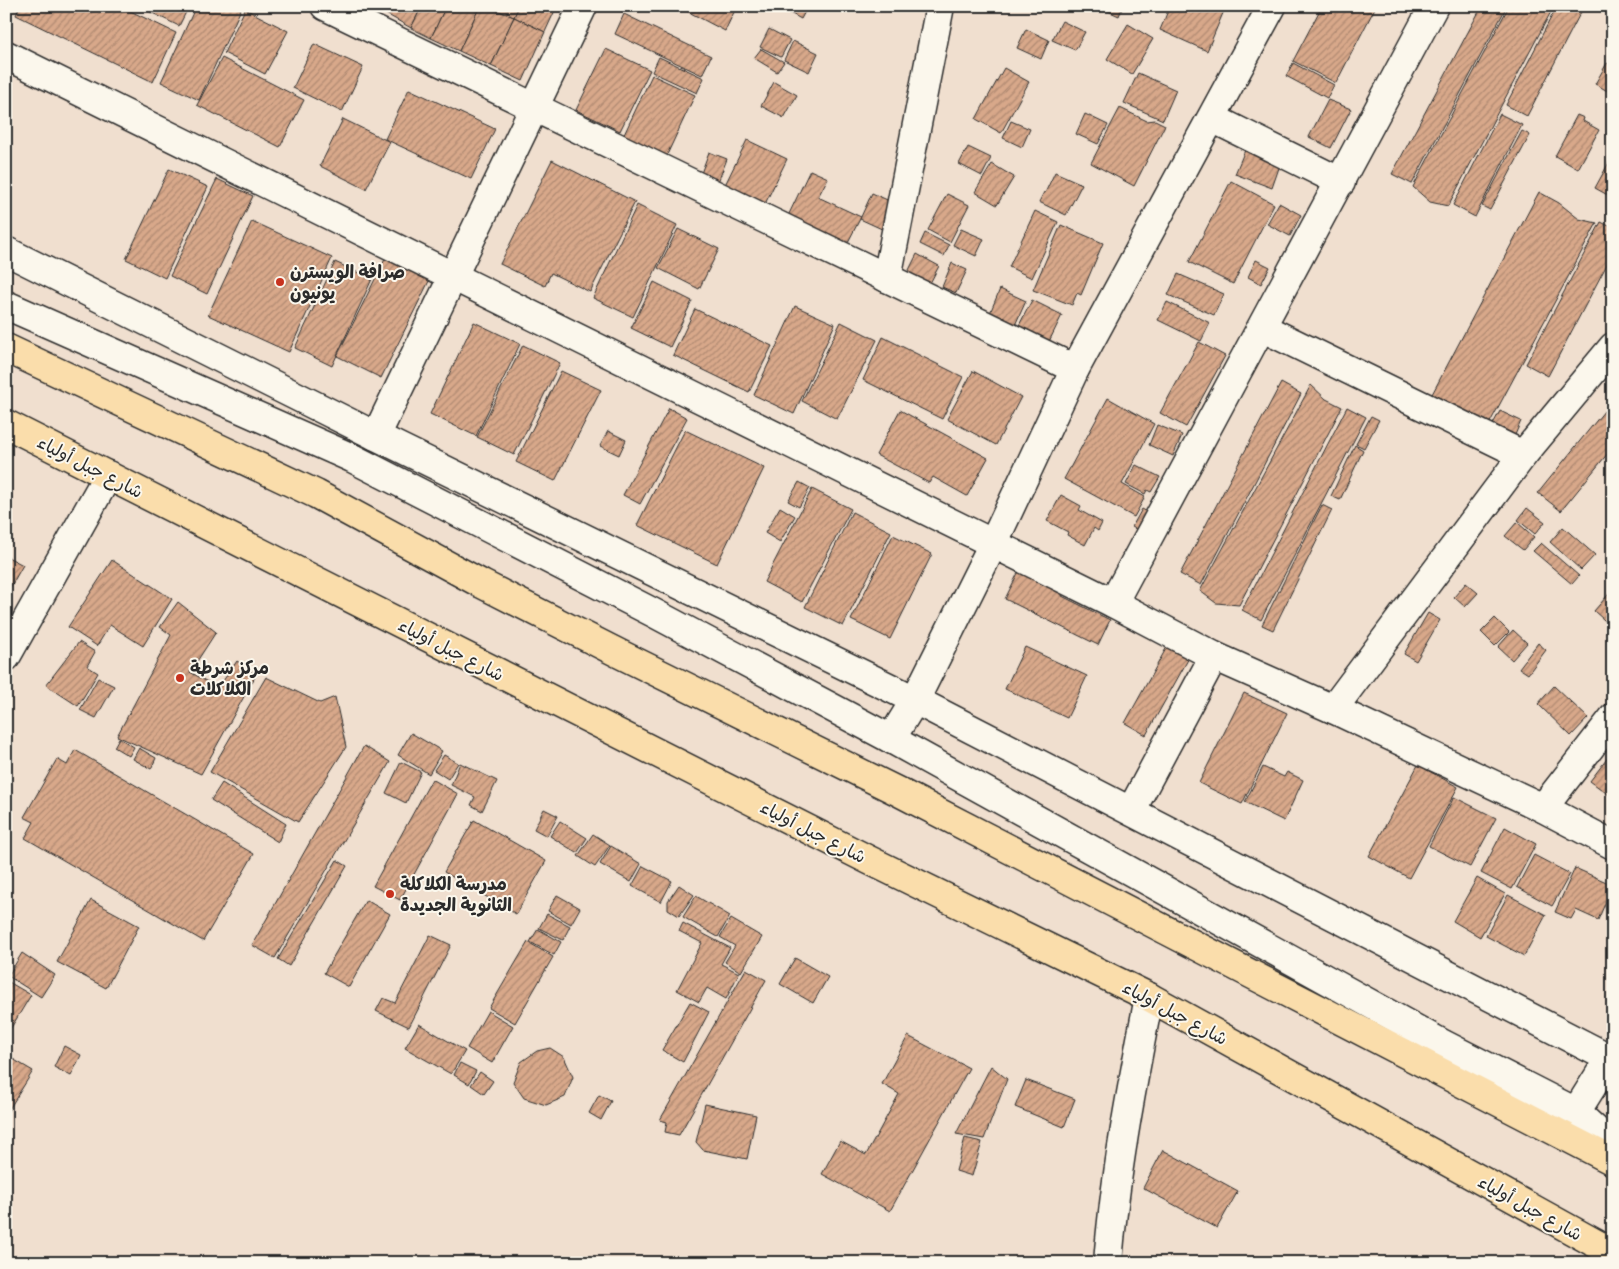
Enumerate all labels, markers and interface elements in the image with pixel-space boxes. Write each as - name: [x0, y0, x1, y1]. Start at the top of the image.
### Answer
- place label: صرافة الويسترن يونيون: [290, 260, 405, 304]
- marker: صرافة الويسترن يونيون: [274, 276, 286, 288]
- street label: شارع جبل أولياء: [33, 430, 147, 504]
- street label: شارع جبل أولياء: [394, 613, 508, 687]
- place label: مركز شرطة الكلاكلات: [190, 656, 269, 700]
- marker: مركز شرطة الكلاكلات: [174, 672, 186, 684]
- street label: شارع جبل أولياء: [756, 795, 870, 869]
- place label: مدرسة الكلاكلة الثانوية الجديدة: [400, 872, 512, 917]
- marker: مدرسة الكلاكلة الثانوية الجديدة: [384, 888, 396, 900]
- street label: شارع جبل أولياء: [1118, 975, 1232, 1051]
- street label: شارع جبل أولياء: [1473, 1169, 1587, 1247]

